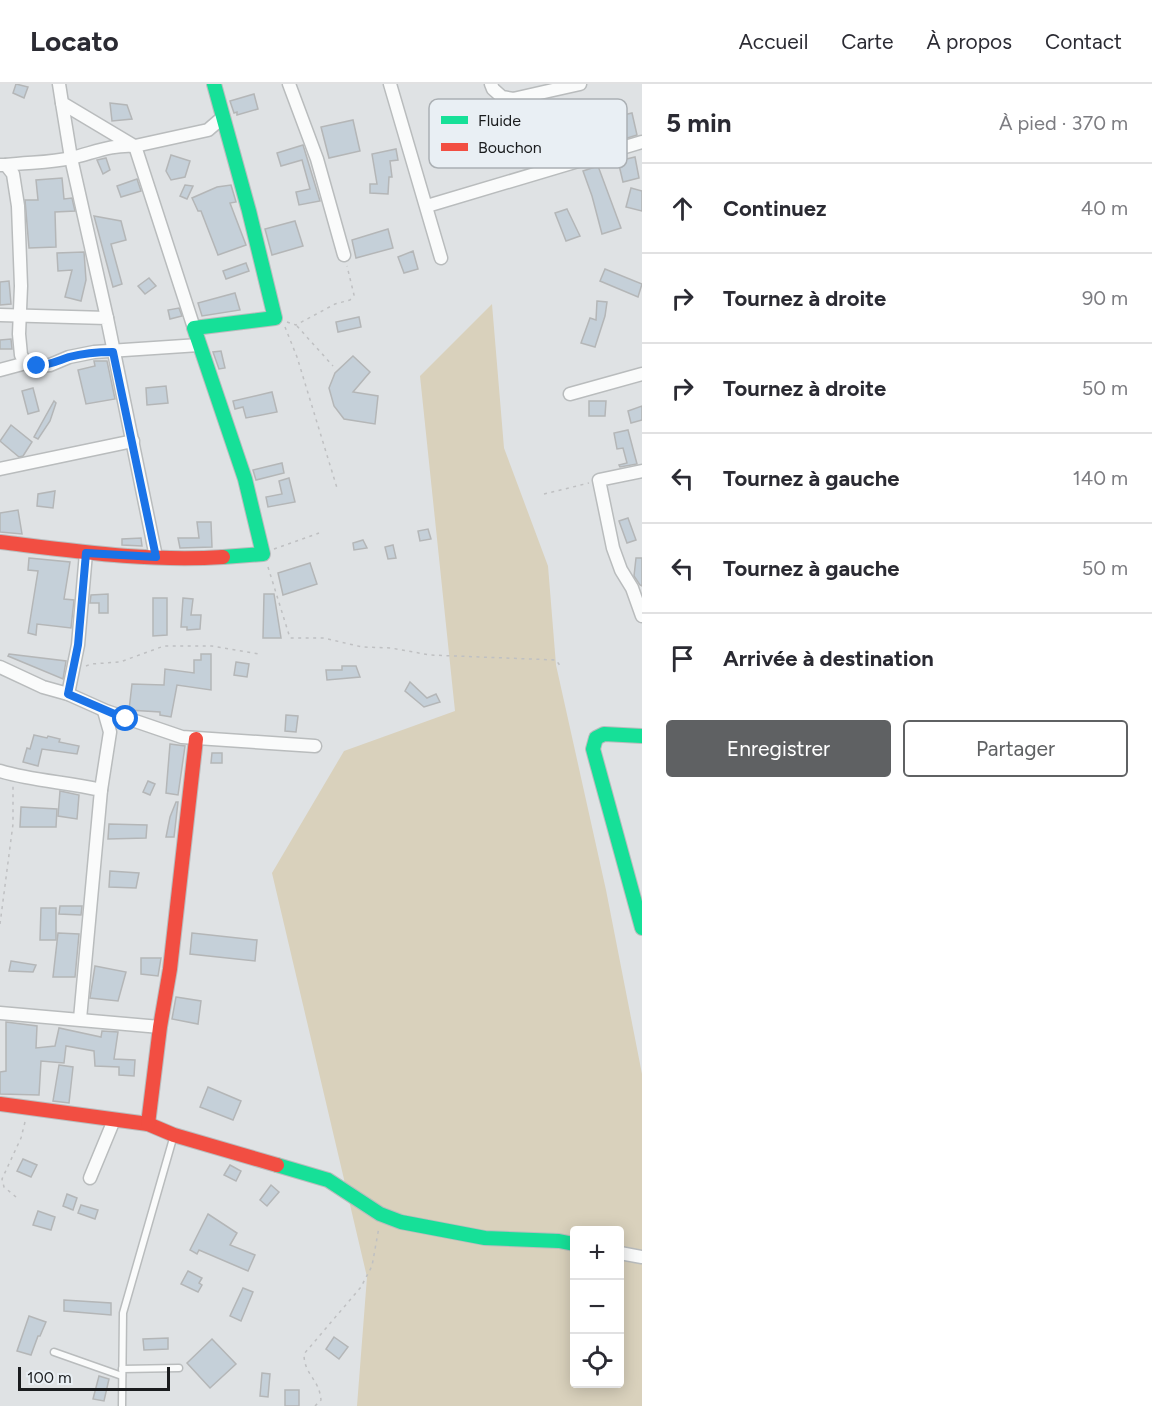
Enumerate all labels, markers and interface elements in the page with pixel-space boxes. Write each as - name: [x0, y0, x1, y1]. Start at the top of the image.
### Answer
- text: Locato: [30, 24, 119, 58]
- text: Accueil: [739, 29, 808, 54]
- text: Carte: [841, 29, 894, 54]
- text: À propos: [927, 29, 1012, 54]
- text: Contact: [1045, 29, 1122, 54]
- legend: [429, 99, 627, 168]
- text: 5 min: [666, 107, 732, 139]
- text: Fluide: [478, 111, 521, 130]
- text: À pied · 370 m: [999, 111, 1128, 135]
- text: Bouchon: [478, 138, 542, 157]
- icon: ahead: [666, 192, 699, 225]
- text: Continuez: [723, 195, 827, 222]
- text: 40 m: [1081, 196, 1128, 220]
- icon: right: [666, 282, 699, 315]
- text: Tournez à droite: [723, 285, 886, 312]
- text: 90 m: [1082, 286, 1128, 310]
- route end: [23, 352, 49, 378]
- icon: right: [666, 372, 699, 405]
- text: Tournez à droite: [723, 375, 886, 402]
- text: 50 m: [1082, 376, 1128, 400]
- icon: left: [666, 462, 699, 495]
- text: Tournez à gauche: [723, 465, 899, 492]
- text: 140 m: [1073, 466, 1128, 490]
- icon: left: [666, 552, 699, 585]
- text: Tournez à gauche: [723, 555, 899, 582]
- text: 50 m: [1082, 556, 1128, 580]
- icon: arrive: [666, 642, 699, 675]
- text: Arrivée à destination: [723, 645, 934, 672]
- route start: [112, 705, 138, 731]
- button: Enregistrer: [666, 720, 891, 777]
- button: Partager: [903, 720, 1128, 777]
- map controls: [570, 1226, 624, 1388]
- button: +: [570, 1226, 624, 1280]
- button: −: [570, 1280, 624, 1334]
- button: locate: [570, 1334, 624, 1388]
- scale bar: [18, 1364, 170, 1392]
- text: 100 m: [27, 1368, 72, 1387]

